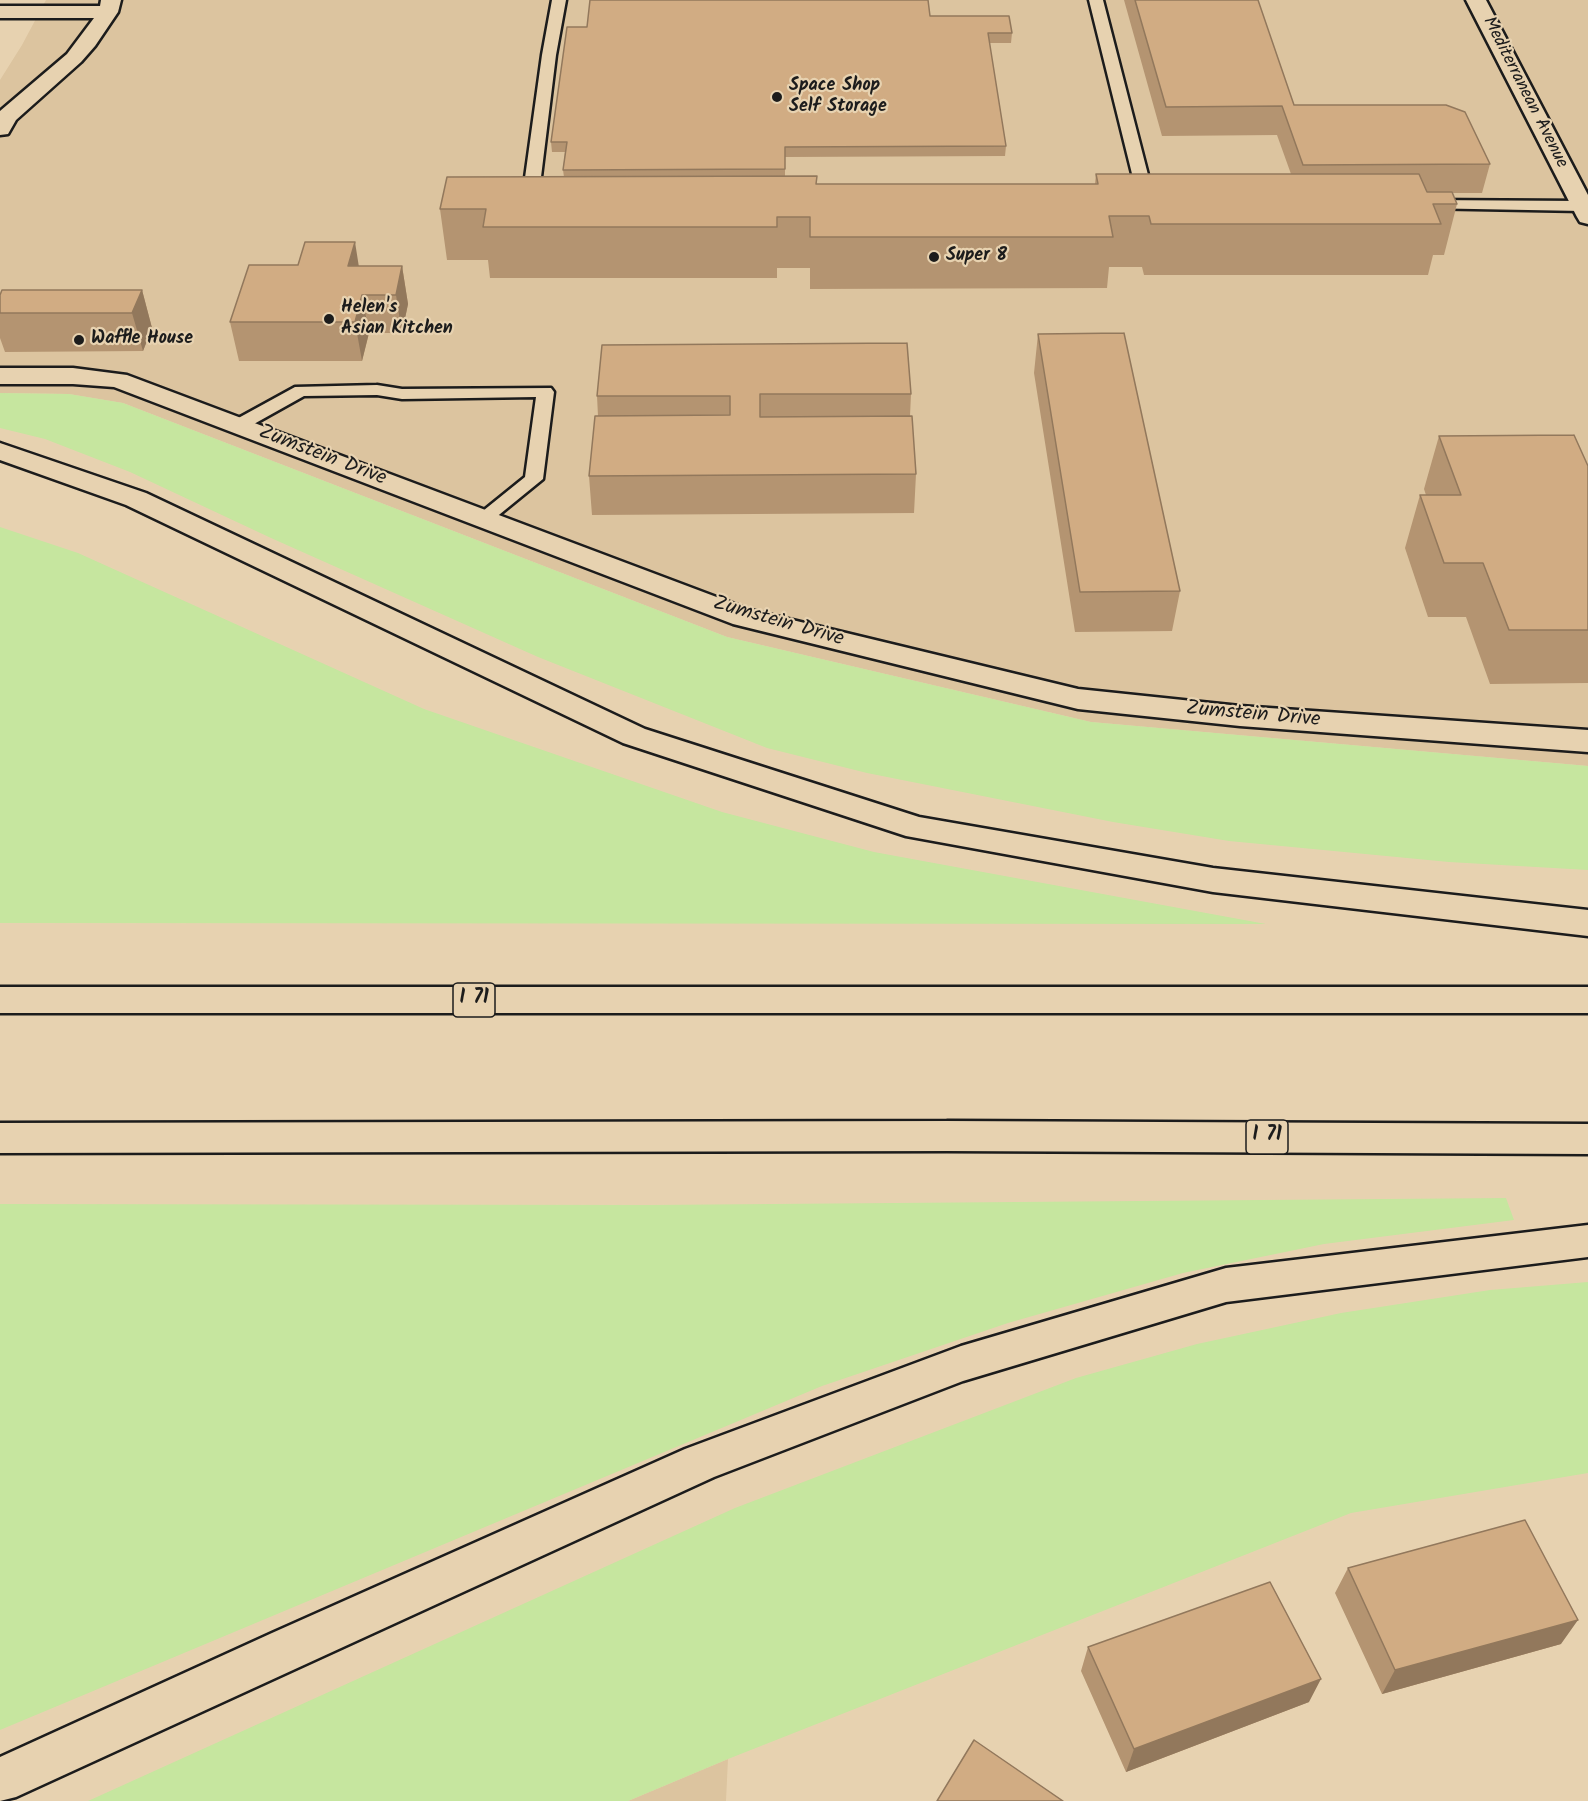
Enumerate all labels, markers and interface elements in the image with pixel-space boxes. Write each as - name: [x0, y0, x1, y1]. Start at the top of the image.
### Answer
- street label: Mediterranean Avenue: [1476, 14, 1572, 172]
- place label: Space Shop Self Storage: [789, 76, 887, 118]
- marker: Space Shop Self Storage: [770, 90, 784, 104]
- place label: Super 8: [946, 246, 1007, 268]
- marker: Super 8: [927, 250, 941, 264]
- place label: Helen's Asian Kitchen: [341, 298, 453, 340]
- marker: Helen's Asian Kitchen: [322, 312, 336, 326]
- place label: Waffle House: [91, 329, 193, 351]
- marker: Waffle House: [72, 333, 86, 347]
- street label: Zumstein Drive: [255, 421, 389, 493]
- street label: Zumstein Drive: [710, 592, 846, 654]
- street label: Zumstein Drive: [1185, 698, 1321, 734]
- road number: I 71: [453, 983, 495, 1017]
- road number: I 71: [1246, 1120, 1288, 1154]

